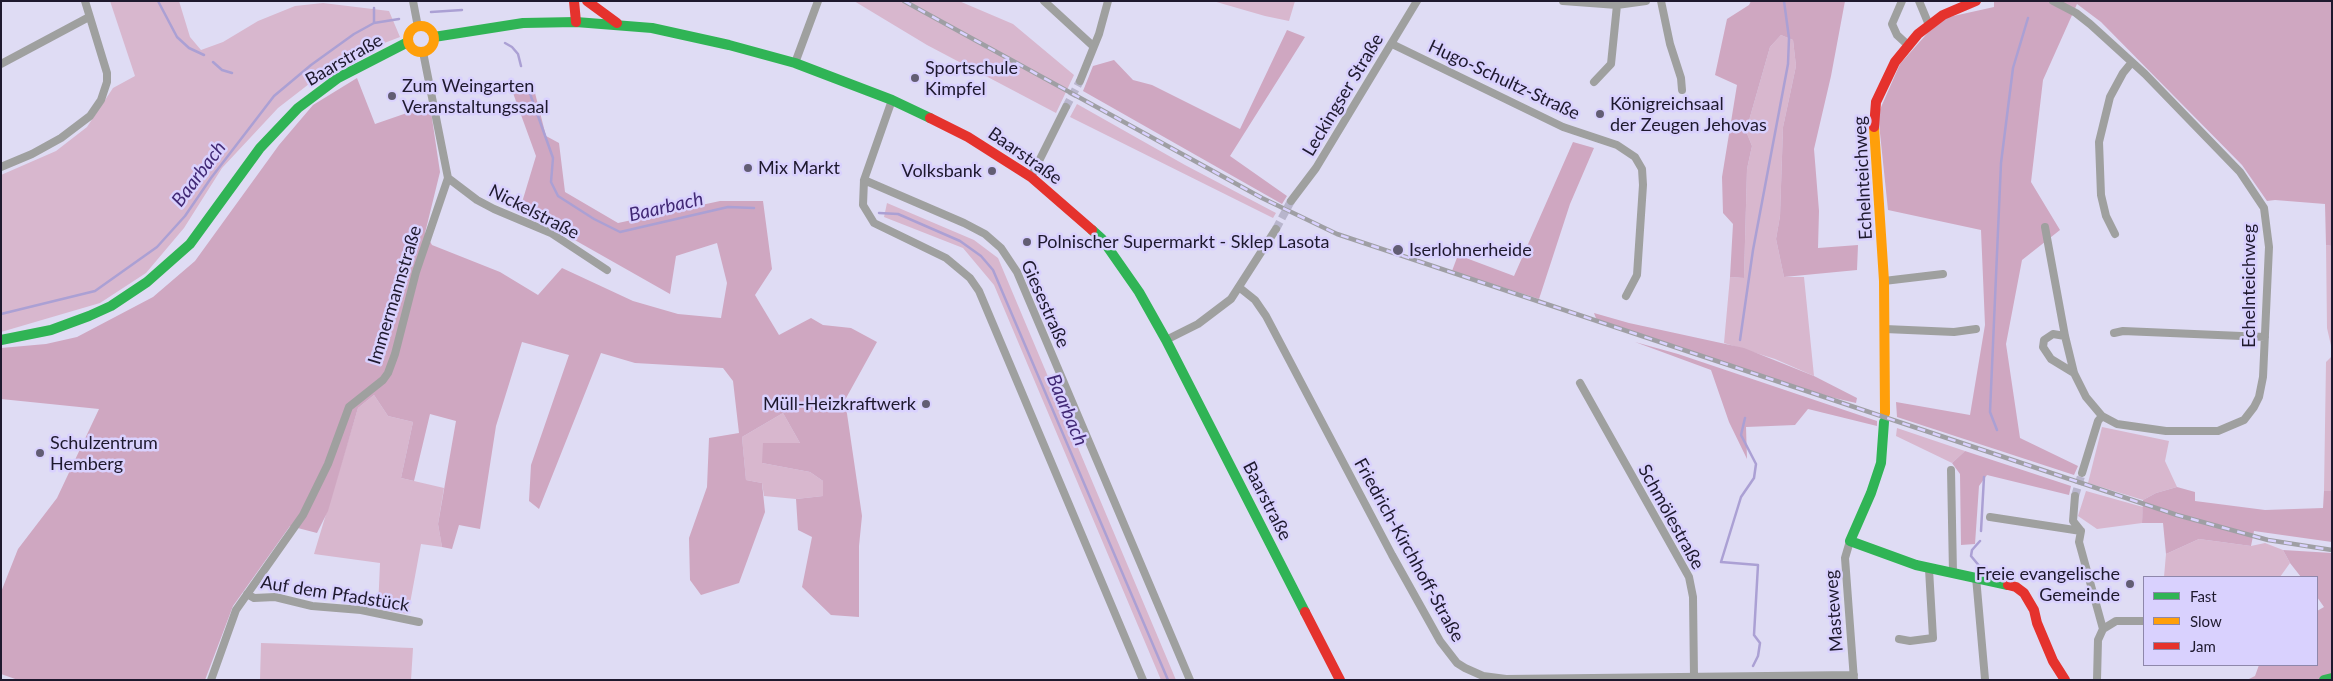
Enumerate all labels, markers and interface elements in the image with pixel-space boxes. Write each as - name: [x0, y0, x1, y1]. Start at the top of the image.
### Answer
- street label: Baarstraße: [302, 29, 386, 91]
- street label: Leckingser Straße: [1298, 30, 1388, 160]
- street label: Hugo-Schultz-Straße: [1425, 35, 1583, 125]
- place label: Sportschule Kimpfel: [925, 57, 1018, 100]
- marker: Sportschule Kimpfel: [909, 72, 921, 84]
- place label: Zum Weingarten Veranstaltungssaal: [402, 75, 549, 118]
- marker: Zum Weingarten Veranstaltungssaal: [386, 90, 398, 102]
- place label: Königreichsaal der Zeugen Jehovas: [1610, 93, 1767, 136]
- marker: Königreichsaal der Zeugen Jehovas: [1594, 108, 1606, 120]
- street label: Echelnteichweg: [1849, 116, 1877, 240]
- street label: Baarstraße: [984, 123, 1066, 189]
- water label: Baarbach: [167, 137, 231, 211]
- place label: Mix Markt: [758, 157, 840, 179]
- place label: Volksbank: [902, 160, 982, 182]
- marker: Mix Markt: [742, 162, 754, 174]
- marker: Volksbank: [986, 165, 998, 177]
- street label: Nickelstraße: [485, 180, 583, 244]
- water label: Baarbach: [627, 187, 705, 227]
- street label: Immermannstraße: [364, 223, 426, 367]
- street label: Echelnteichweg: [2238, 224, 2260, 348]
- place label: Polnischer Supermarkt - Sklep Lasota: [1037, 231, 1329, 253]
- marker: Polnischer Supermarkt - Sklep Lasota: [1021, 236, 1033, 248]
- place label: Iserlohnerheide: [1409, 239, 1532, 261]
- marker: Iserlohnerheide: [1391, 243, 1405, 257]
- street label: Giesestraße: [1016, 257, 1074, 351]
- water label: Baarbach: [1042, 371, 1092, 449]
- place label: Müll-Heizkraftwerk: [763, 393, 916, 415]
- marker: Müll-Heizkraftwerk: [920, 398, 932, 410]
- place label: Schulzentrum Hemberg: [50, 432, 158, 474]
- marker: Schulzentrum Hemberg: [34, 447, 46, 459]
- street label: Friedrich-Kirchhoff-Straße: [1349, 454, 1469, 646]
- street label: Baarstraße: [1238, 458, 1296, 544]
- street label: Schmölestraße: [1633, 461, 1709, 573]
- place label: Freie evangelische Gemeinde: [1976, 563, 2120, 606]
- street label: Masteweg: [1820, 569, 1848, 653]
- street label: Auf dem Pfadstück: [259, 572, 411, 616]
- legend: [2143, 576, 2318, 666]
- marker: Freie evangelische Gemeinde: [2124, 578, 2136, 590]
- text: Fast: [2190, 587, 2217, 605]
- text: Slow: [2190, 612, 2222, 630]
- text: Jam: [2190, 637, 2216, 655]

